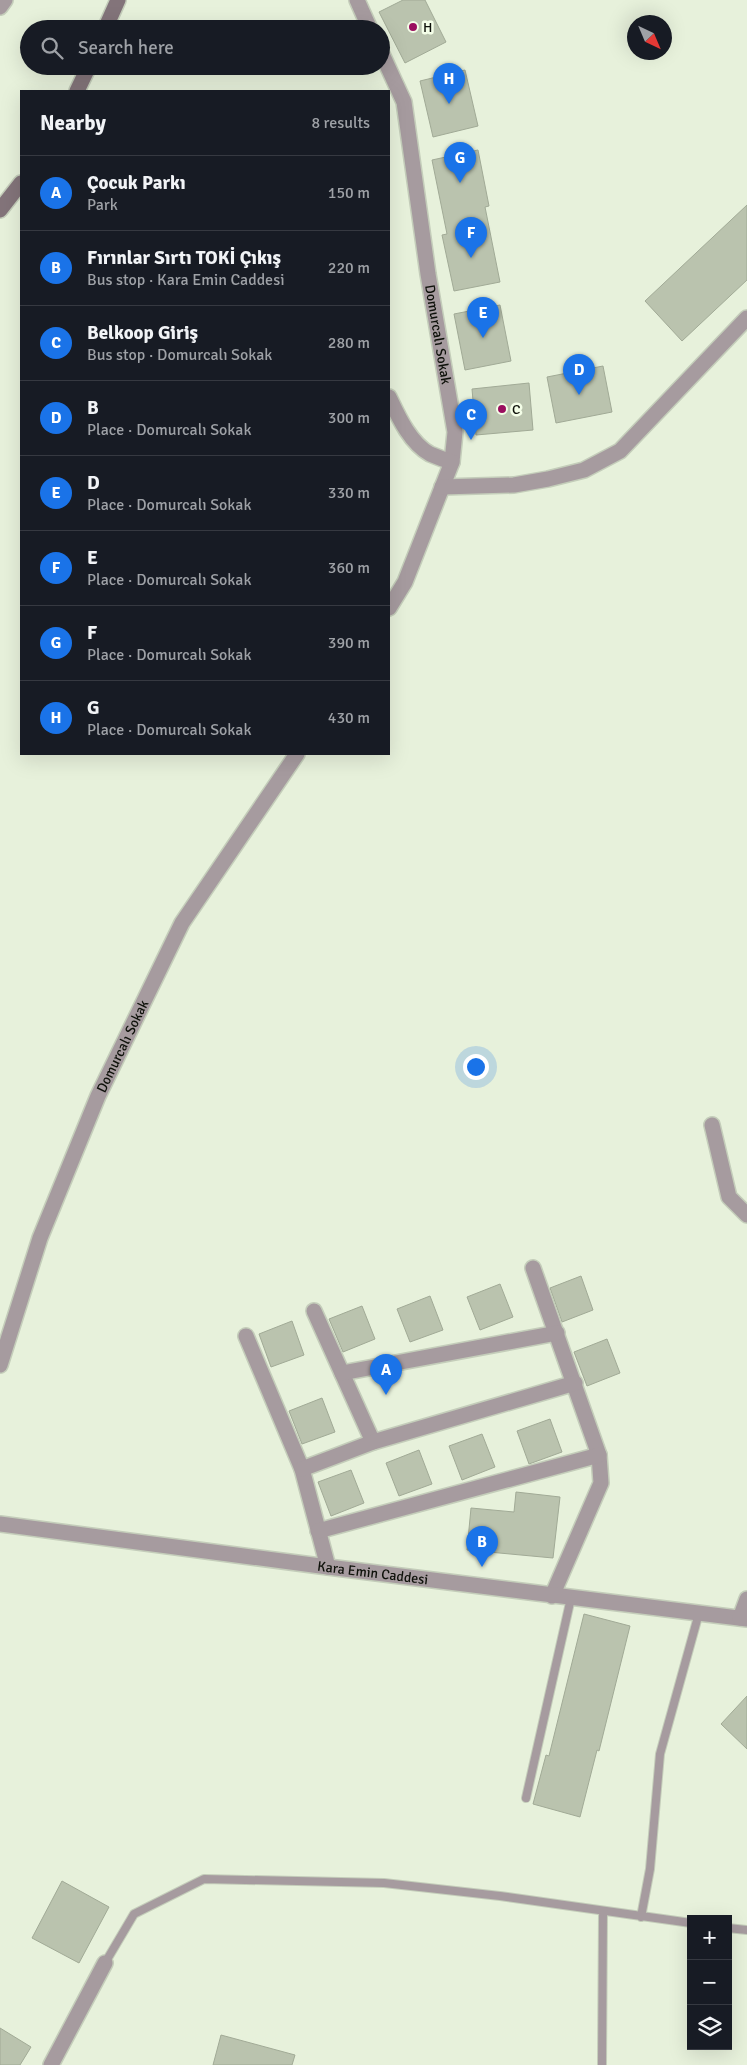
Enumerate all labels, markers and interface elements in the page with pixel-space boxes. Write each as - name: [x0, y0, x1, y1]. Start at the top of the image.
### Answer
- north arrow: [627, 15, 672, 60]
- place label: H: [423, 19, 432, 36]
- search box: [20, 20, 390, 75]
- marker: H: [407, 21, 419, 33]
- icon: search: [38, 34, 66, 62]
- text: Search here: [78, 36, 174, 60]
- pin: H: [433, 63, 465, 104]
- text: Nearby: [40, 110, 106, 136]
- text: 8 results: [311, 113, 370, 133]
- pin: G: [444, 142, 476, 183]
- text: Çocuk Parkı: [87, 171, 186, 195]
- text: A: [51, 183, 61, 203]
- text: 150 m: [328, 183, 370, 203]
- text: Park: [87, 195, 118, 215]
- pin: F: [455, 217, 487, 258]
- text: Fırınlar Sırtı TOKİ Çıkış: [87, 246, 281, 270]
- text: B: [51, 258, 61, 278]
- text: 220 m: [328, 258, 370, 278]
- text: Bus stop · Kara Emin Caddesi: [87, 270, 285, 290]
- street label: Domurcalı Sokak: [421, 283, 455, 386]
- pin: E: [467, 297, 499, 338]
- text: Belkoop Giriş: [87, 321, 198, 345]
- text: C: [51, 333, 61, 353]
- text: 280 m: [328, 333, 370, 353]
- text: Bus stop · Domurcalı Sokak: [87, 345, 272, 365]
- pin: D: [563, 354, 595, 395]
- text: B: [87, 396, 99, 420]
- pin: C: [455, 399, 487, 440]
- place label: C: [512, 401, 520, 418]
- marker: C: [496, 403, 508, 415]
- text: D: [51, 408, 61, 428]
- text: 300 m: [328, 408, 370, 428]
- text: Place · Domurcalı Sokak: [87, 420, 252, 440]
- text: D: [87, 471, 100, 495]
- text: E: [51, 483, 61, 503]
- text: 330 m: [328, 483, 370, 503]
- text: Place · Domurcalı Sokak: [87, 495, 252, 515]
- text: E: [87, 546, 98, 570]
- text: F: [52, 558, 60, 578]
- text: 360 m: [328, 558, 370, 578]
- text: Place · Domurcalı Sokak: [87, 570, 252, 590]
- text: F: [87, 621, 97, 645]
- text: G: [51, 633, 61, 653]
- text: 390 m: [328, 633, 370, 653]
- text: Place · Domurcalı Sokak: [87, 645, 252, 665]
- text: G: [87, 696, 99, 720]
- text: H: [51, 708, 61, 728]
- text: 430 m: [328, 708, 370, 728]
- text: Place · Domurcalı Sokak: [87, 720, 252, 740]
- street label: Domurcalı Sokak: [93, 997, 152, 1095]
- your location: [463, 1054, 489, 1080]
- pin: A: [370, 1354, 402, 1395]
- pin: B: [466, 1526, 498, 1567]
- street label: Kara Emin Caddesi: [316, 1557, 429, 1588]
- map controls: [687, 1915, 732, 2050]
- button: +: [687, 1915, 732, 1960]
- button: −: [687, 1960, 732, 2005]
- button: layers: [687, 2005, 732, 2050]

